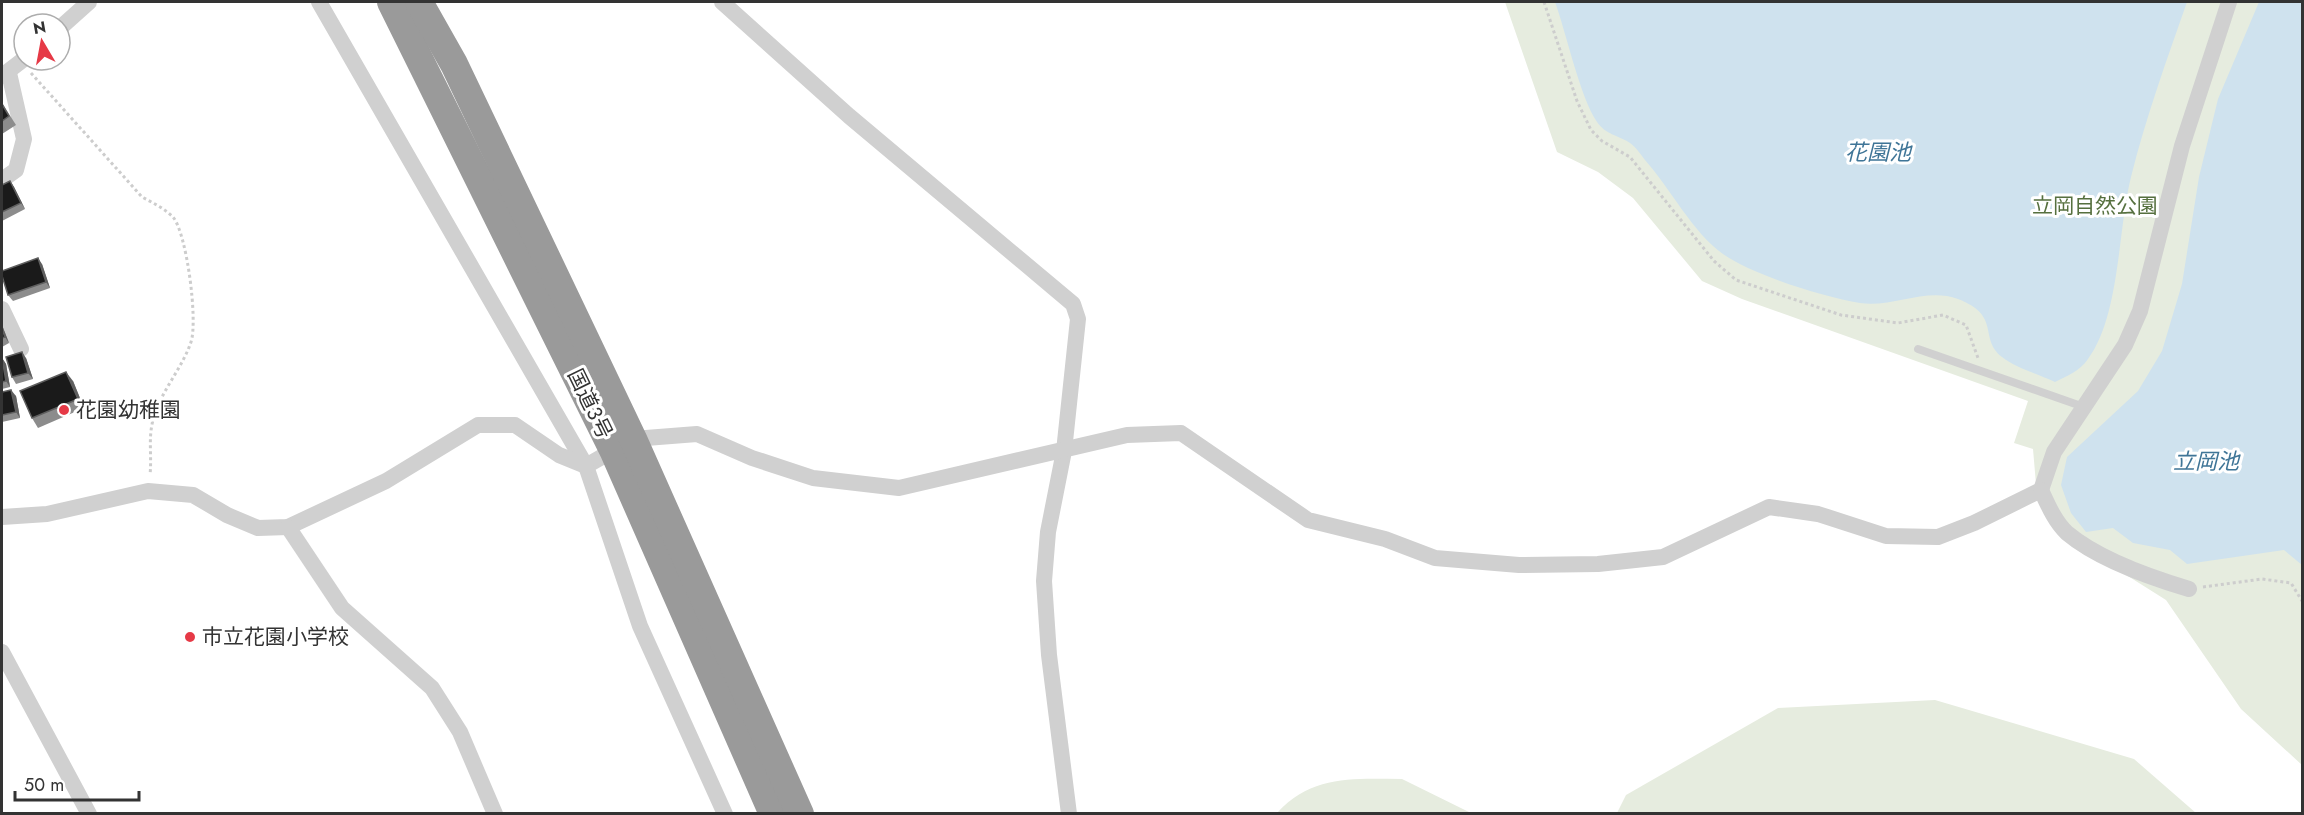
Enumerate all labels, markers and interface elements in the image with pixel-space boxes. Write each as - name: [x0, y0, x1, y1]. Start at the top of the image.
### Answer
- north arrow: [12, 12, 72, 72]
- text: N: [31, 15, 48, 40]
- water label: 花園池: [1845, 136, 1913, 168]
- park label: 立岡自然公園: [2032, 191, 2158, 221]
- street label: 国道3号: [560, 364, 620, 444]
- place label: 花園幼稚園: [76, 395, 181, 425]
- marker: 花園幼稚園: [57, 403, 71, 417]
- water label: 立岡池: [2173, 445, 2241, 477]
- place label: 市立花園小学校: [202, 622, 349, 652]
- marker: 市立花園小学校: [183, 630, 197, 644]
- scale bar: [15, 764, 140, 802]
- text: 50 m: [24, 772, 64, 798]

